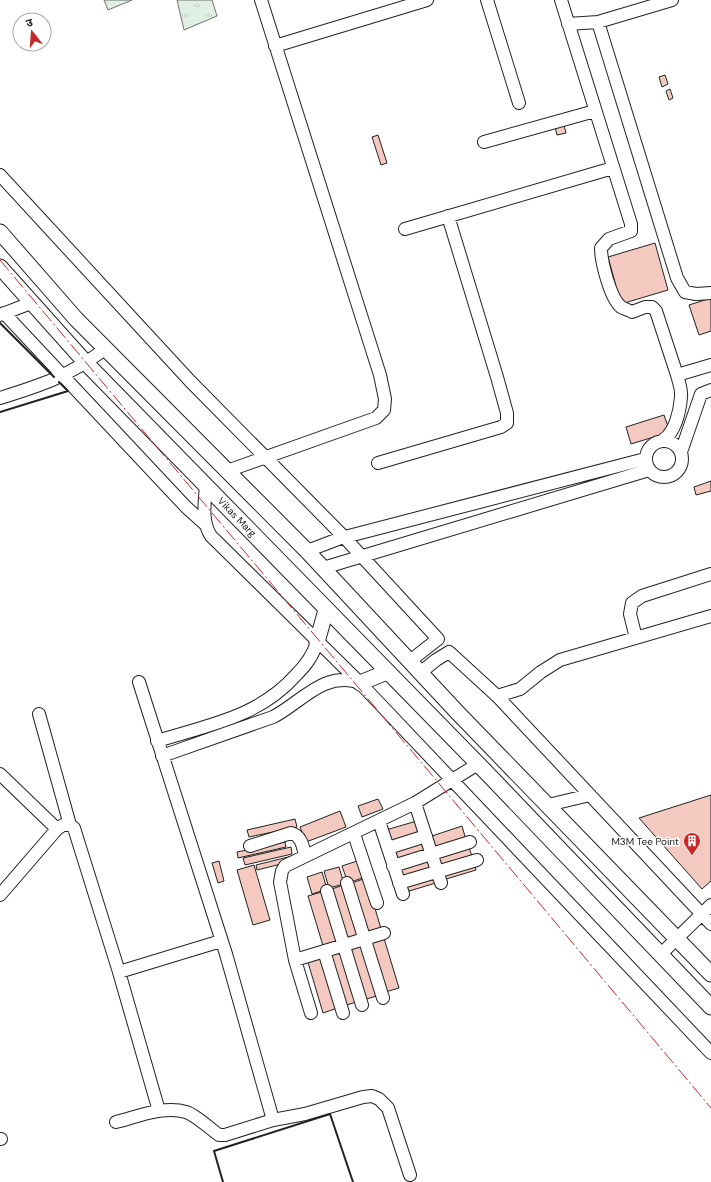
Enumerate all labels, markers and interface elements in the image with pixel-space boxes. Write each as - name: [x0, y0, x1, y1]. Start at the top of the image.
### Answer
- north arrow: [12, 12, 52, 52]
- text: उ: [24, 15, 35, 30]
- street label: Vikas Marg: [215, 494, 259, 540]
- building icon: M3M Tee Point: [682, 831, 702, 856]
- place label: M3M Tee Point: [611, 835, 679, 848]

